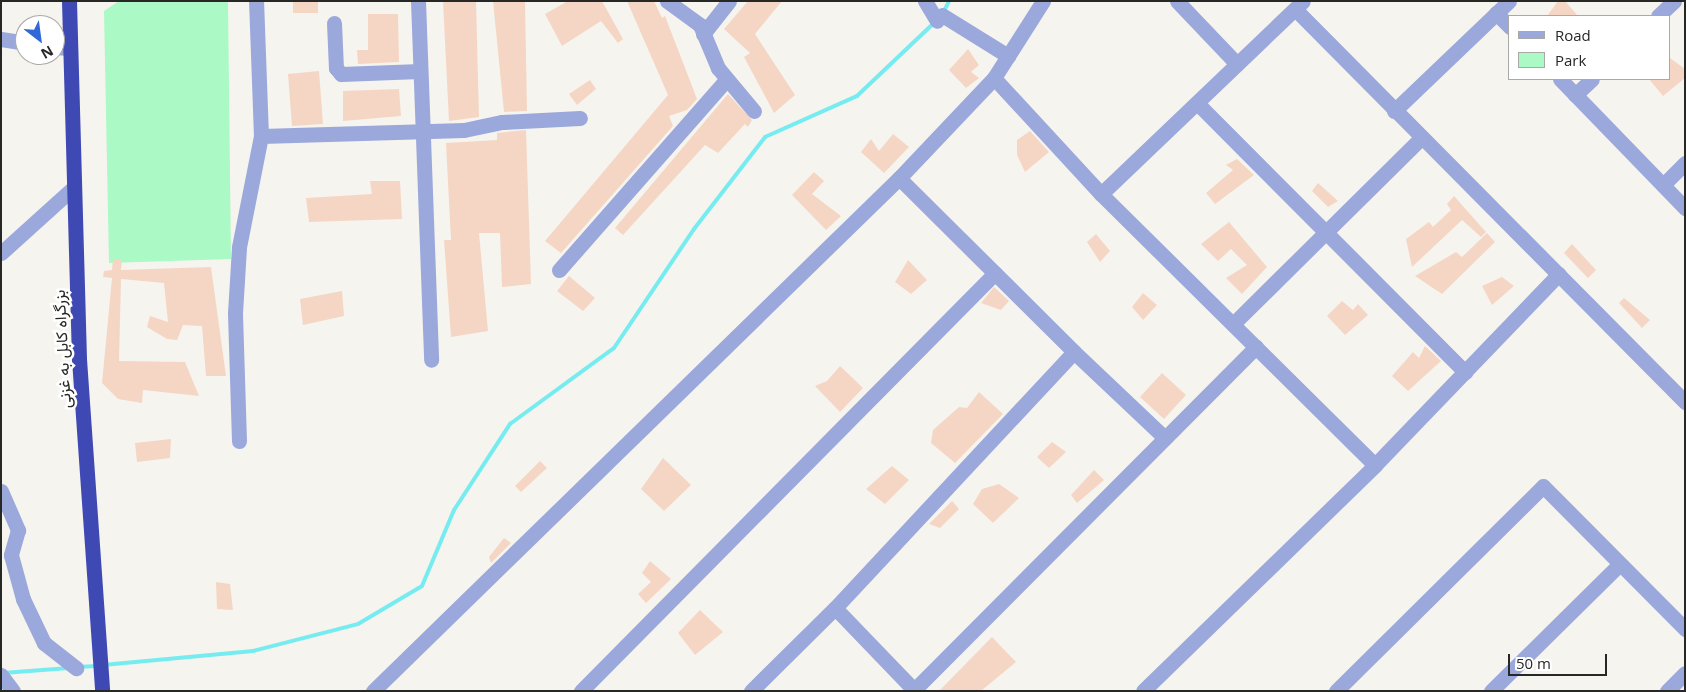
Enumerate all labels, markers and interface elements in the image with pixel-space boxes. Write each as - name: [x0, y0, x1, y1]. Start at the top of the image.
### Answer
- north arrow: [15, 15, 65, 65]
- legend: [1508, 15, 1671, 80]
- text: Road: [1555, 25, 1591, 45]
- text: N: [38, 41, 57, 64]
- text: Park: [1555, 50, 1586, 70]
- street label: بزرگراه کابل به غزنی: [49, 289, 75, 409]
- scale bar: [1511, 644, 1610, 676]
- text: 50 m: [1516, 653, 1551, 673]

